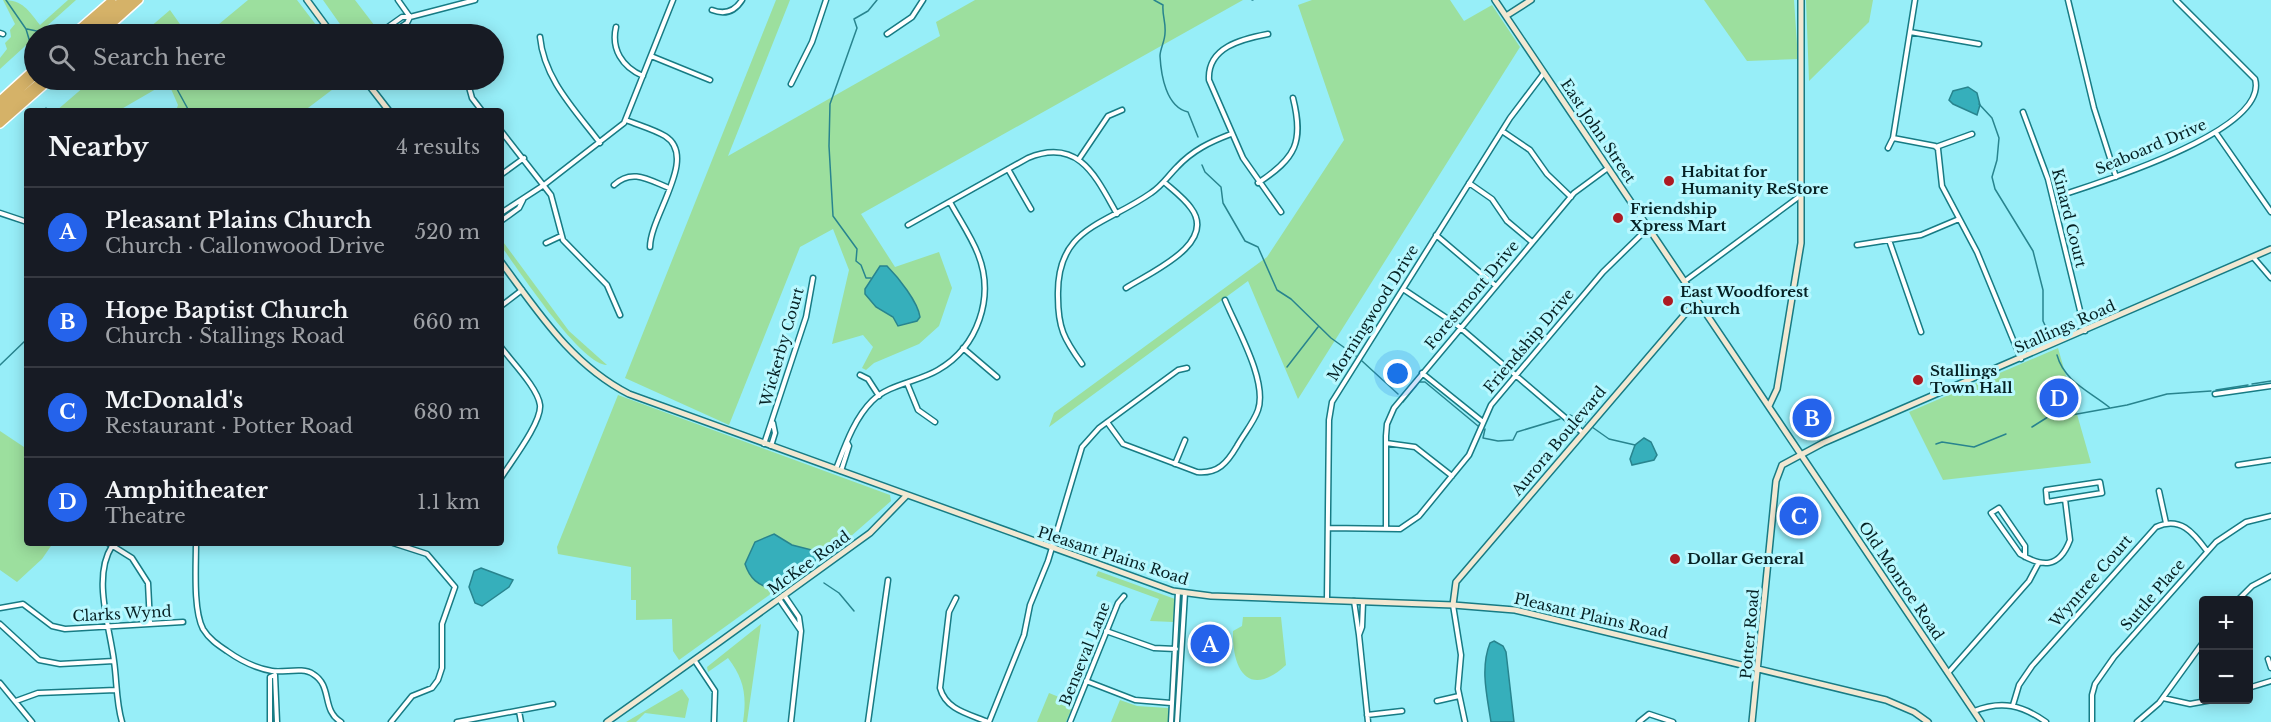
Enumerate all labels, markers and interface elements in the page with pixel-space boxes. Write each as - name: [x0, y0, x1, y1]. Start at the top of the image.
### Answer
- search box: [24, 24, 504, 90]
- icon: search: [45, 41, 78, 74]
- text: Search here: [93, 44, 226, 71]
- street label: East John Street: [1557, 75, 1640, 187]
- street label: Seaboard Drive: [2092, 115, 2209, 178]
- text: Nearby: [48, 131, 149, 163]
- text: 4 results: [396, 135, 480, 159]
- place label: Habitat for Humanity ReStore: [1681, 162, 1829, 198]
- street label: Kinard Court: [2048, 166, 2091, 270]
- marker: Habitat for Humanity ReStore: [1662, 174, 1676, 188]
- place label: Friendship Xpress Mart: [1629, 199, 1727, 235]
- text: Pleasant Plains Church: [105, 207, 372, 234]
- marker: Friendship Xpress Mart: [1611, 211, 1625, 225]
- text: A: [59, 220, 76, 244]
- text: 520 m: [415, 220, 480, 244]
- text: Church · Callonwood Drive: [105, 234, 385, 258]
- street label: Forestmont Drive: [1420, 236, 1523, 353]
- street label: Morningwood Drive: [1323, 241, 1422, 384]
- place label: East Woodforest Church: [1680, 282, 1809, 318]
- street label: Friendship Drive: [1479, 284, 1578, 397]
- street label: Wickerby Court: [755, 285, 808, 409]
- marker: East Woodforest Church: [1661, 294, 1675, 308]
- street label: Stallings Road: [2011, 296, 2118, 357]
- text: Hope Baptist Church: [105, 297, 349, 324]
- text: B: [60, 310, 75, 334]
- text: 660 m: [413, 310, 480, 334]
- text: Church · Stallings Road: [105, 324, 344, 348]
- your location: [1383, 359, 1412, 388]
- place label: Stallings Town Hall: [1930, 361, 2013, 397]
- marker: Stallings Town Hall: [1911, 373, 1925, 387]
- pin: D: [2040, 376, 2078, 420]
- street label: Aurora Boulevard: [1507, 382, 1610, 500]
- text: McDonald's: [105, 387, 243, 414]
- pin: B: [1792, 396, 1832, 440]
- text: C: [59, 400, 76, 424]
- text: 680 m: [414, 400, 480, 424]
- text: Restaurant · Potter Road: [105, 414, 353, 438]
- text: Amphitheater: [105, 477, 268, 504]
- text: D: [58, 490, 77, 514]
- text: 1.1 km: [417, 490, 480, 514]
- pin: C: [1780, 494, 1818, 538]
- text: Theatre: [105, 504, 186, 528]
- street label: Old Monroe Road: [1855, 518, 1948, 644]
- street label: Pleasant Plains Road: [1035, 522, 1191, 589]
- street label: McKee Road: [764, 526, 853, 599]
- street label: Wyntree Court: [2045, 530, 2136, 631]
- place label: Dollar General: [1687, 549, 1805, 568]
- marker: Dollar General: [1668, 552, 1682, 566]
- street label: Suttle Place: [2116, 555, 2189, 634]
- street label: Potter Road: [1736, 588, 1763, 680]
- street label: Pleasant Plains Road: [1512, 589, 1670, 642]
- map controls: [2199, 596, 2253, 704]
- button: +: [2199, 596, 2253, 650]
- street label: Benseval Lane: [1055, 599, 1114, 708]
- street label: Clarks Wynd: [72, 601, 172, 626]
- pin: A: [1190, 622, 1230, 666]
- button: −: [2199, 650, 2253, 704]

